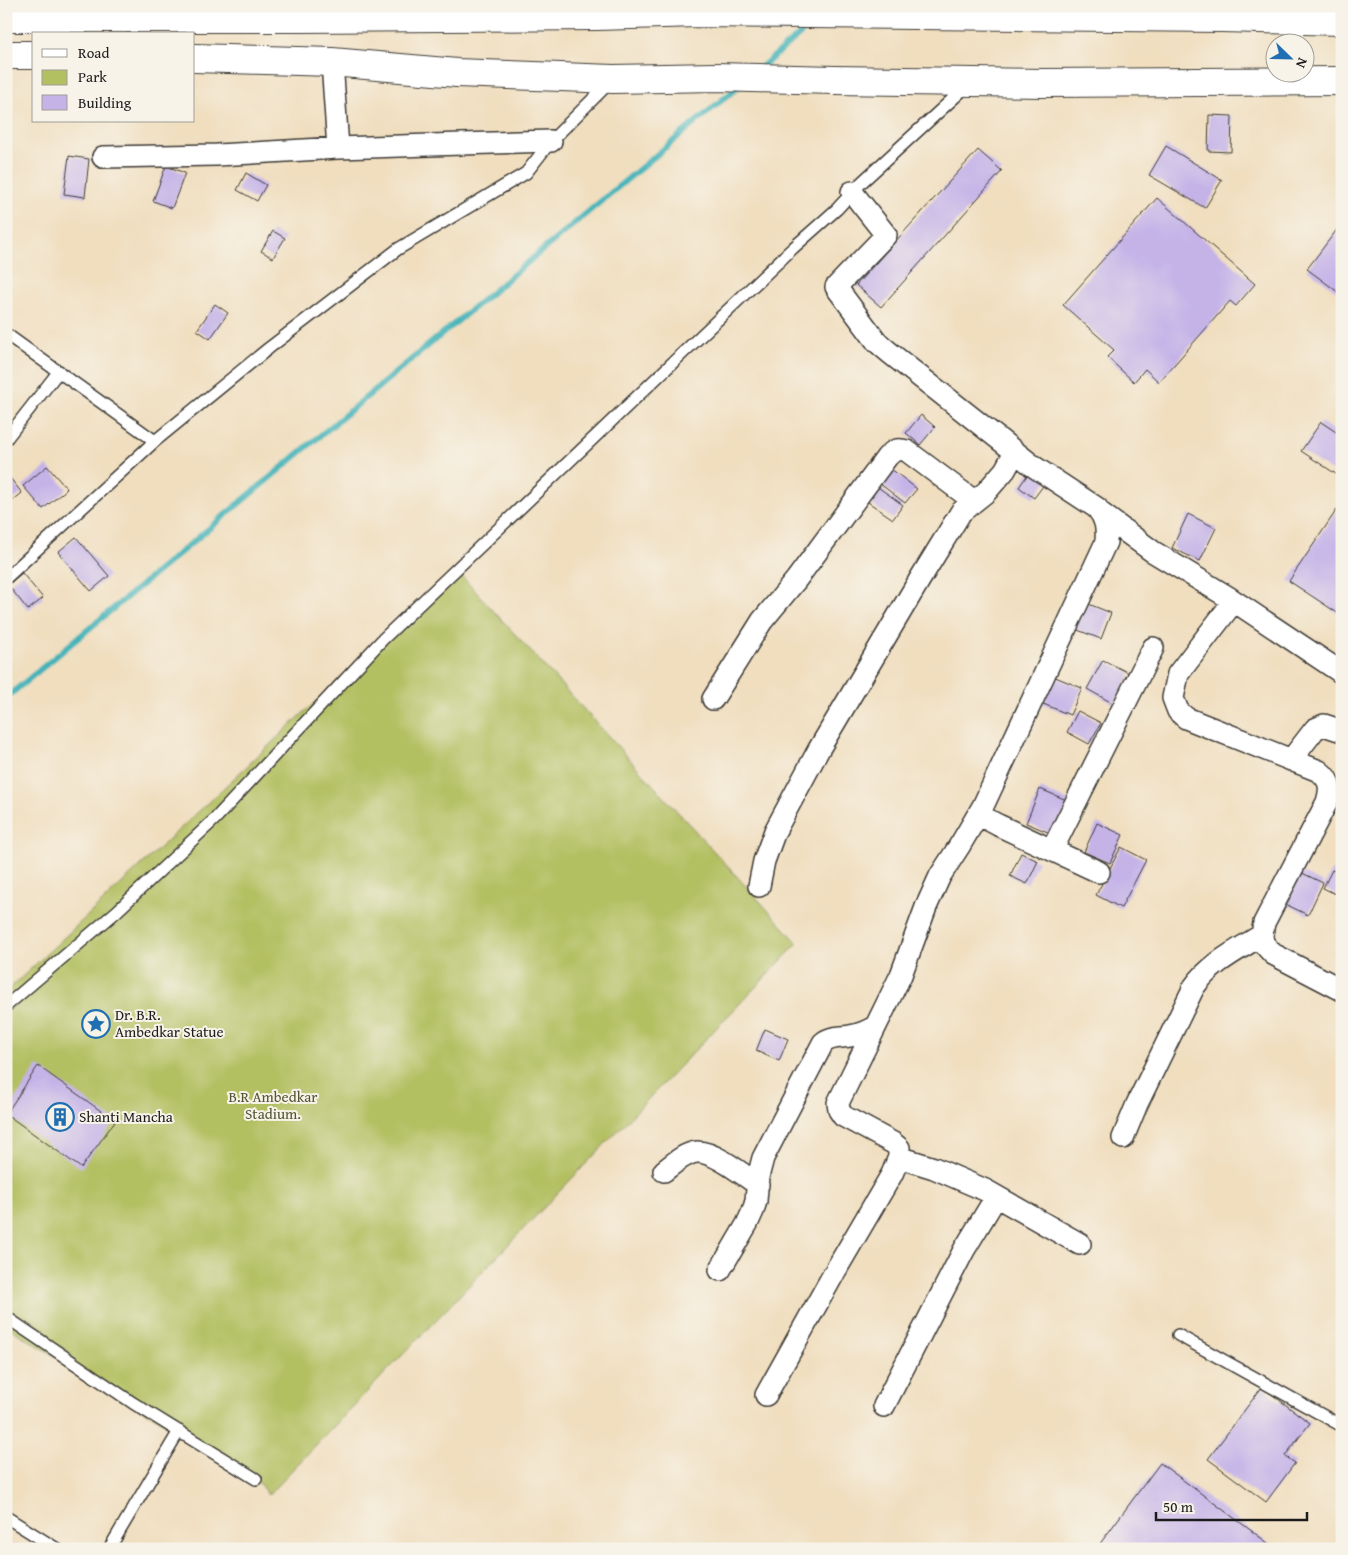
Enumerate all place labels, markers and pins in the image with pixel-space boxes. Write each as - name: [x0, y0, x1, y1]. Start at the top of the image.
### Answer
- place label: Dr. B.R. Ambedkar Statue: [115, 1004, 224, 1042]
- place icon: Dr. B.R. Ambedkar Statue: [81, 1009, 111, 1039]
- building icon: Shanti Mancha: [45, 1102, 75, 1132]
- place label: Shanti Mancha: [79, 1106, 173, 1127]

